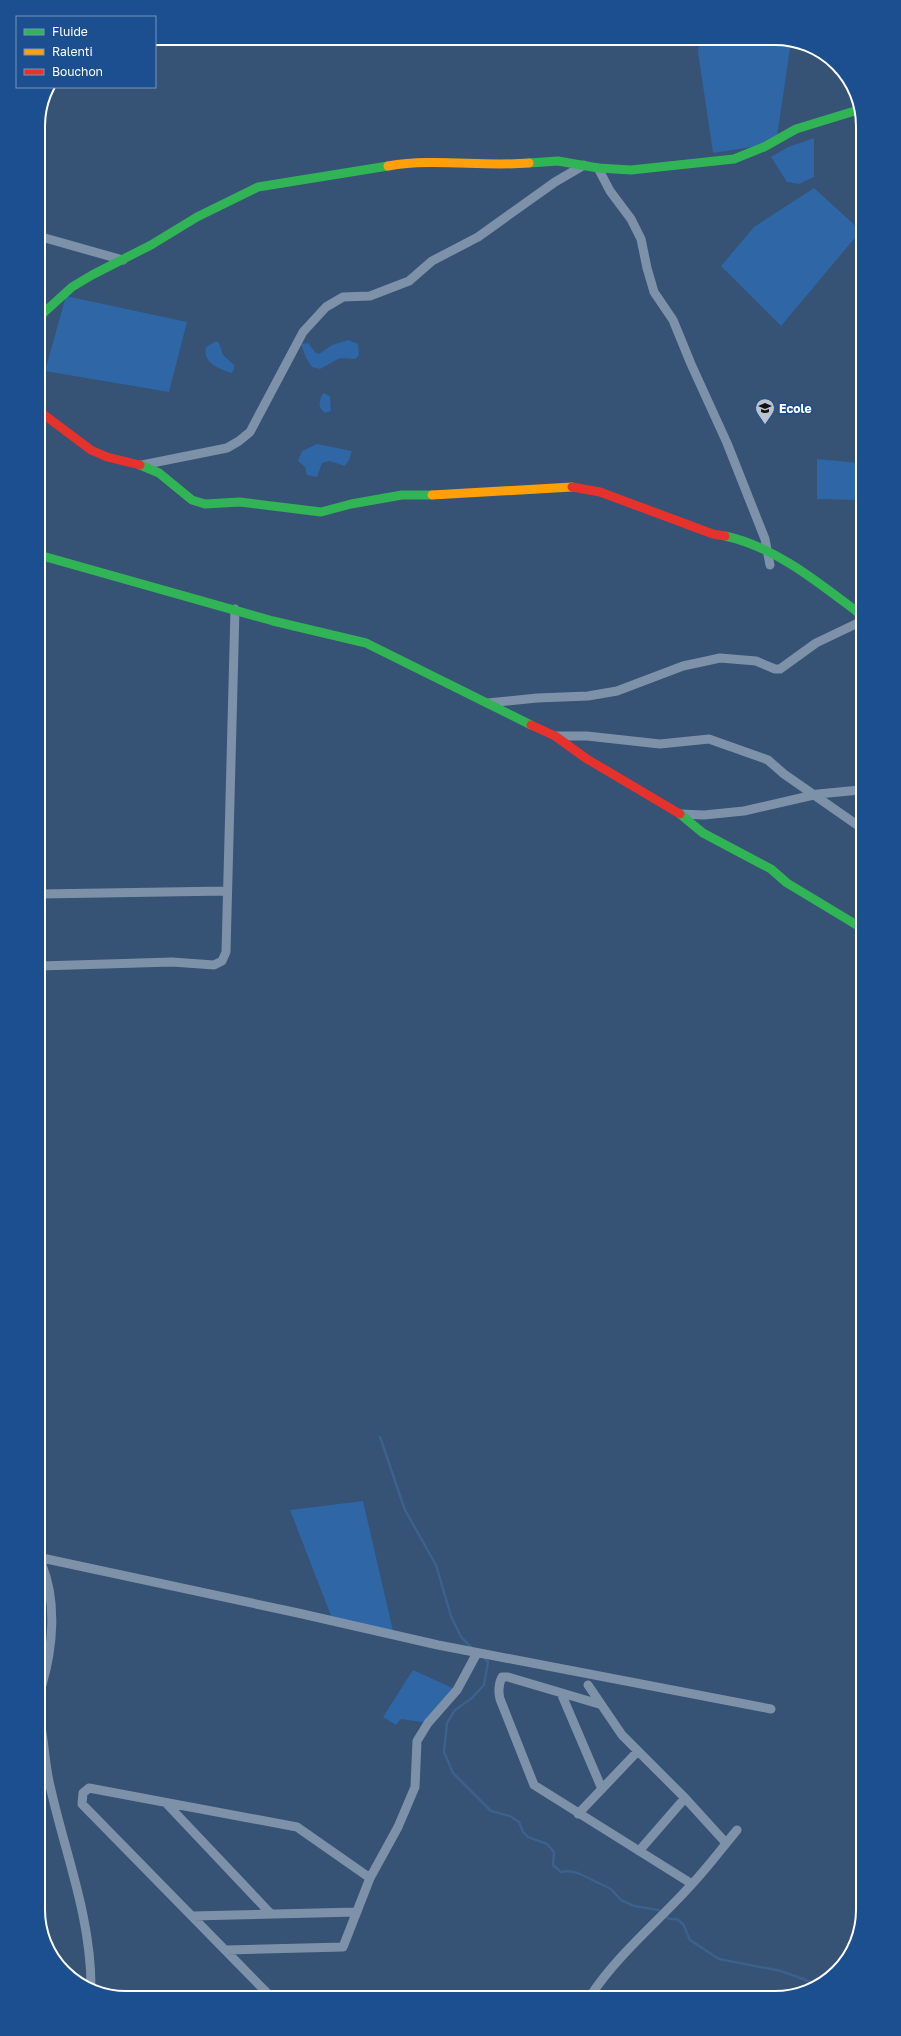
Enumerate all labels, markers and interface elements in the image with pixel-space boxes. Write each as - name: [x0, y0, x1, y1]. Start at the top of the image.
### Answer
- legend: [16, 16, 156, 88]
- text: Fluide: [52, 24, 88, 39]
- text: Ralenti: [52, 44, 93, 59]
- text: Bouchon: [52, 64, 103, 79]
- school or university icon: Ecole: [754, 397, 776, 425]
- place label: Ecole: [779, 401, 812, 416]

